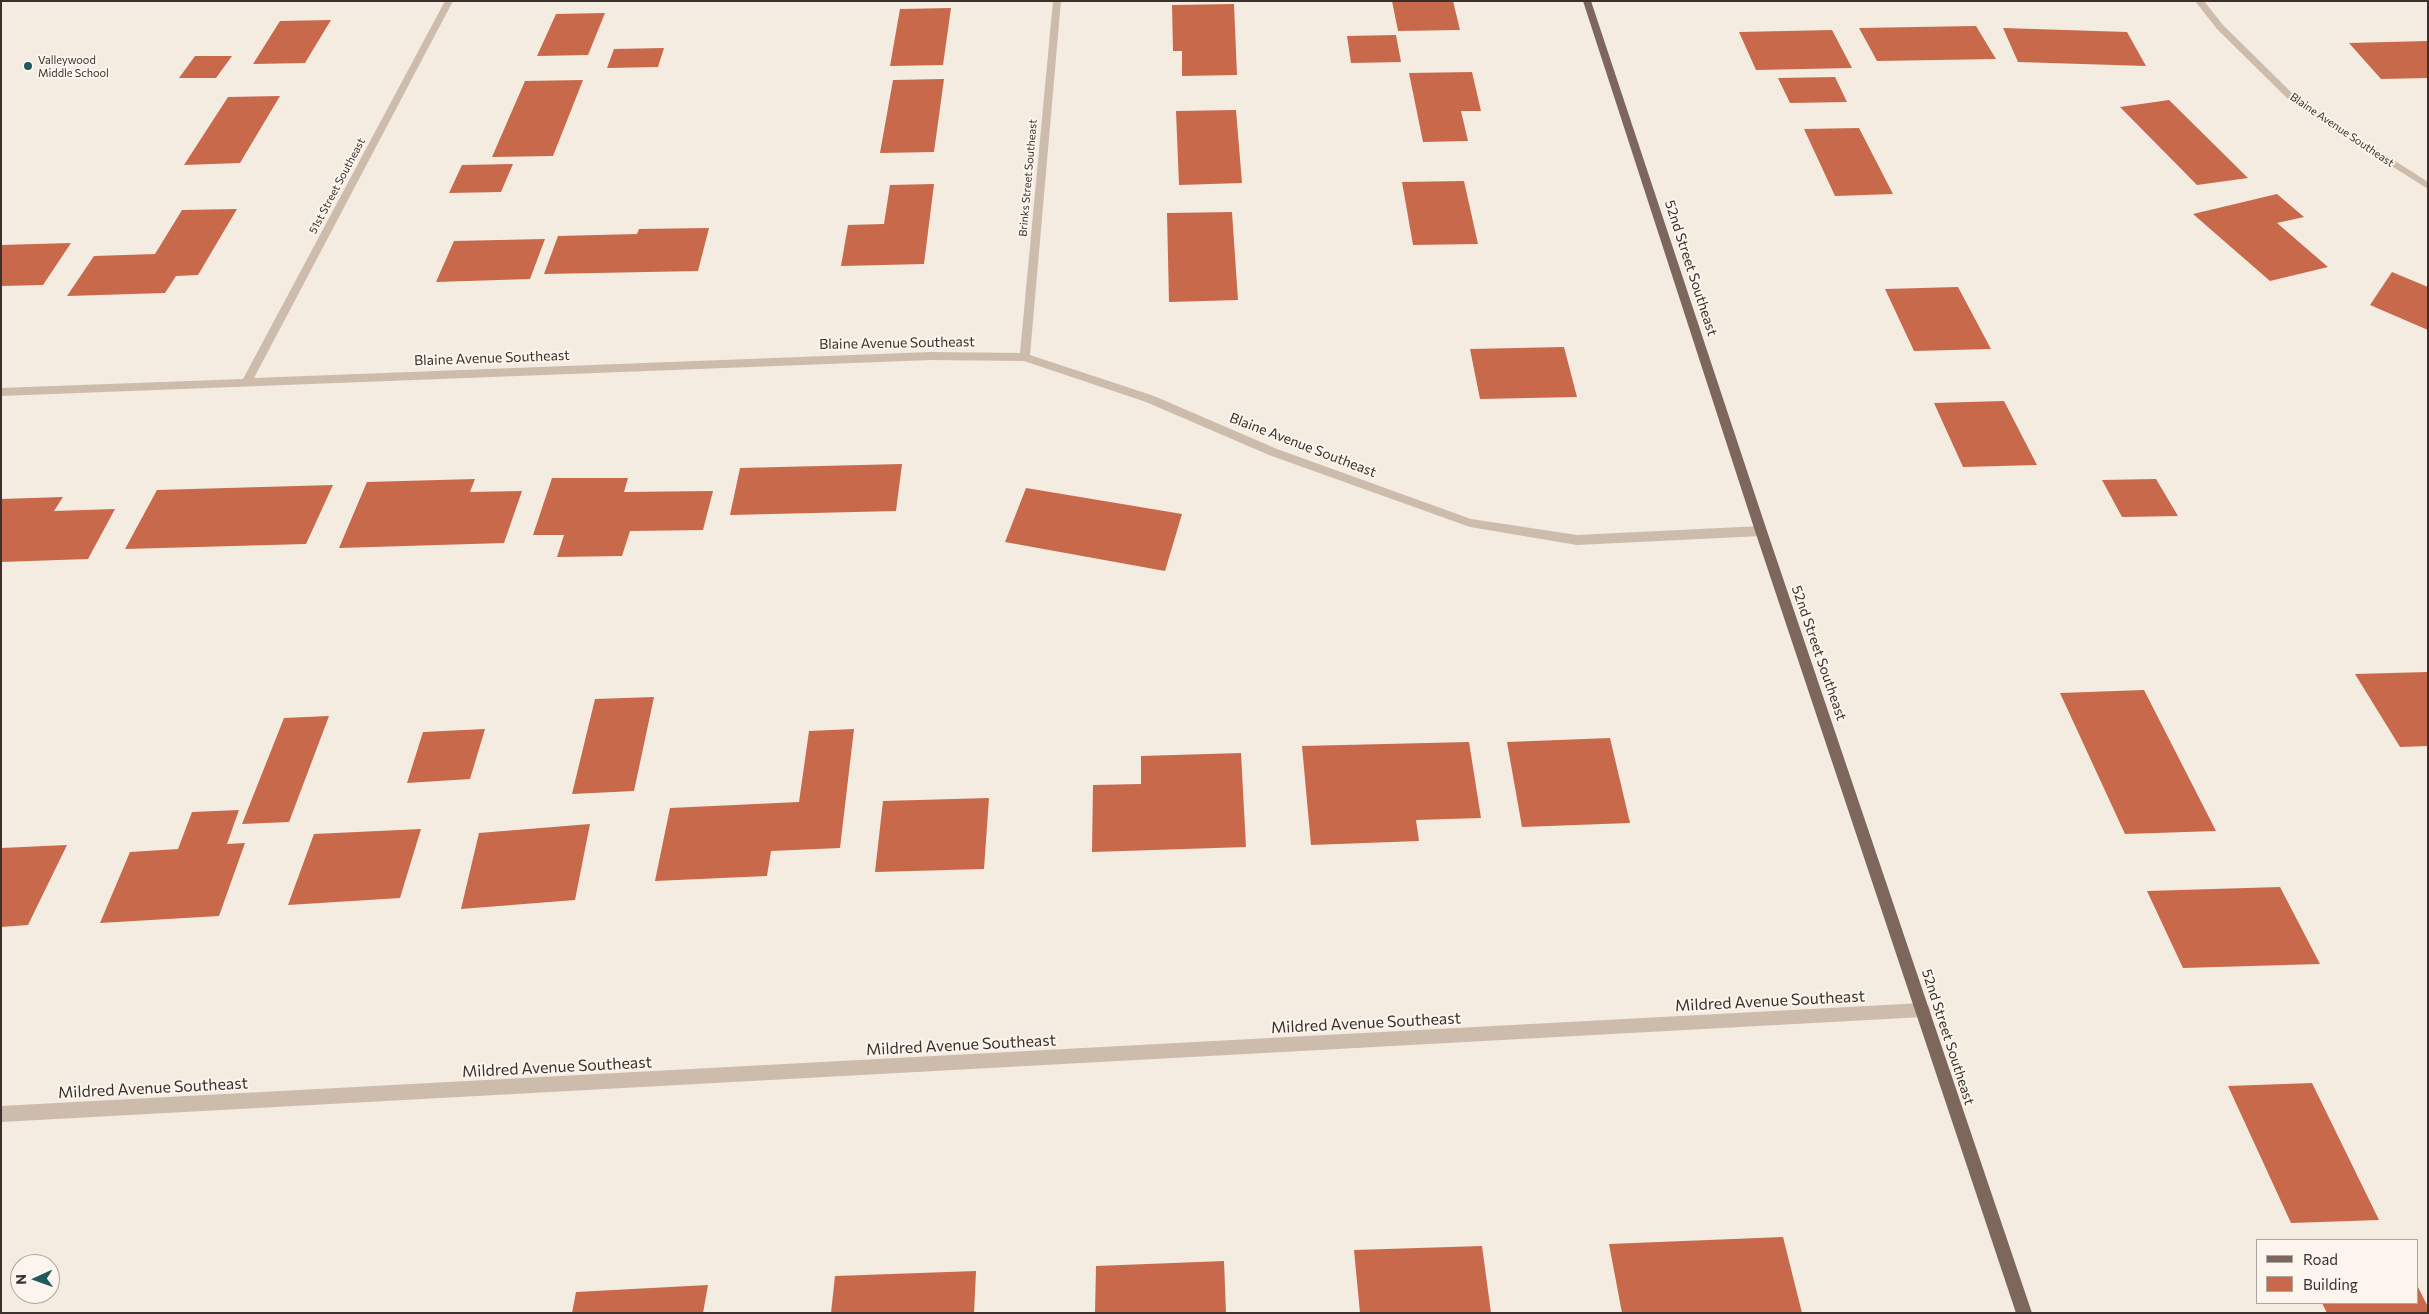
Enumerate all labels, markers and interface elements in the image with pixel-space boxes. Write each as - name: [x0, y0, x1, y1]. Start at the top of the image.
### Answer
- place label: Valleywood Middle School: [38, 53, 109, 79]
- marker: Valleywood Middle School: [22, 60, 34, 72]
- street label: Blaine Avenue Southeast: [2288, 90, 2396, 170]
- street label: Brinks Street Southeast: [1016, 119, 1040, 237]
- street label: 51st Street Southeast: [306, 136, 368, 236]
- street label: 52nd Street Southeast: [1661, 198, 1721, 338]
- street label: Blaine Avenue Southeast: [819, 333, 975, 353]
- street label: Blaine Avenue Southeast: [414, 347, 570, 369]
- street label: Blaine Avenue Southeast: [1227, 409, 1379, 481]
- street label: 52nd Street Southeast: [1788, 583, 1850, 723]
- street label: 52nd Street Southeast: [1918, 967, 1978, 1107]
- street label: Mildred Avenue Southeast: [1675, 986, 1865, 1016]
- street label: Mildred Avenue Southeast: [1271, 1008, 1461, 1038]
- street label: Mildred Avenue Southeast: [866, 1030, 1056, 1060]
- street label: Mildred Avenue Southeast: [462, 1052, 652, 1082]
- street label: Mildred Avenue Southeast: [58, 1073, 248, 1103]
- legend: [2256, 1239, 2419, 1304]
- text: Road: [2303, 1250, 2338, 1268]
- north arrow: [10, 1254, 60, 1304]
- text: N: [12, 1274, 29, 1285]
- text: Building: [2303, 1275, 2358, 1293]

